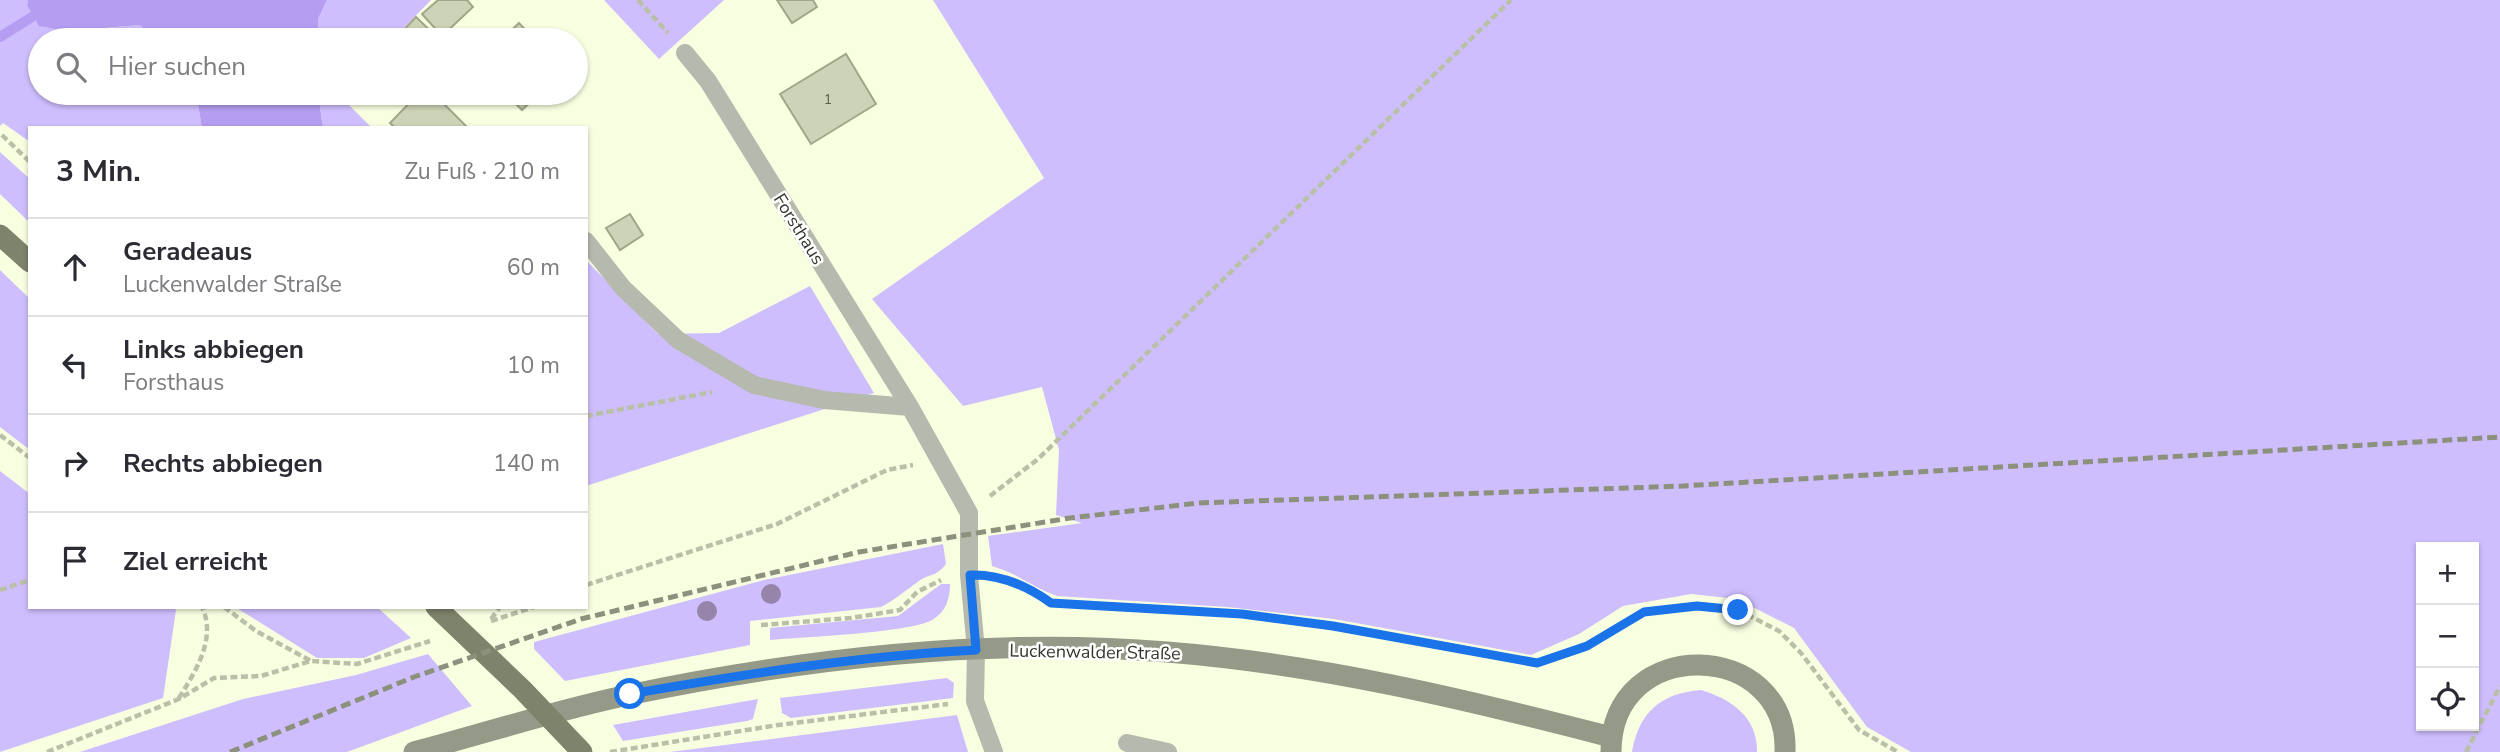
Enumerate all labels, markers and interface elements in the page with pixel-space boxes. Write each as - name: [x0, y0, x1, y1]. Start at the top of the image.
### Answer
- search box: [28, 28, 588, 105]
- icon: search: [52, 48, 90, 86]
- text: Hier suchen: [108, 49, 246, 84]
- house number: 1: [824, 90, 832, 109]
- text: 3 Min.: [56, 151, 141, 192]
- text: Zu Fuß · 210 m: [404, 156, 560, 187]
- street label: Forsthaus: [768, 189, 830, 269]
- text: Geradeaus: [123, 234, 252, 269]
- icon: ahead: [56, 248, 94, 286]
- text: 60 m: [507, 252, 560, 283]
- text: Luckenwalder Straße: [123, 269, 342, 300]
- text: Links abbiegen: [123, 332, 304, 367]
- icon: left: [56, 346, 94, 384]
- text: 10 m: [507, 350, 560, 381]
- text: Forsthaus: [123, 367, 224, 398]
- icon: right: [56, 444, 94, 482]
- text: Rechts abbiegen: [123, 446, 323, 481]
- text: 140 m: [493, 448, 560, 479]
- icon: arrive: [56, 542, 94, 580]
- map controls: [2416, 542, 2479, 731]
- button: +: [2416, 542, 2479, 605]
- text: Ziel erreicht: [123, 544, 267, 579]
- route end: [1722, 594, 1753, 625]
- button: −: [2416, 605, 2479, 668]
- street label: Luckenwalder Straße: [1009, 639, 1181, 665]
- button: locate: [2416, 668, 2479, 731]
- route start: [614, 678, 645, 709]

